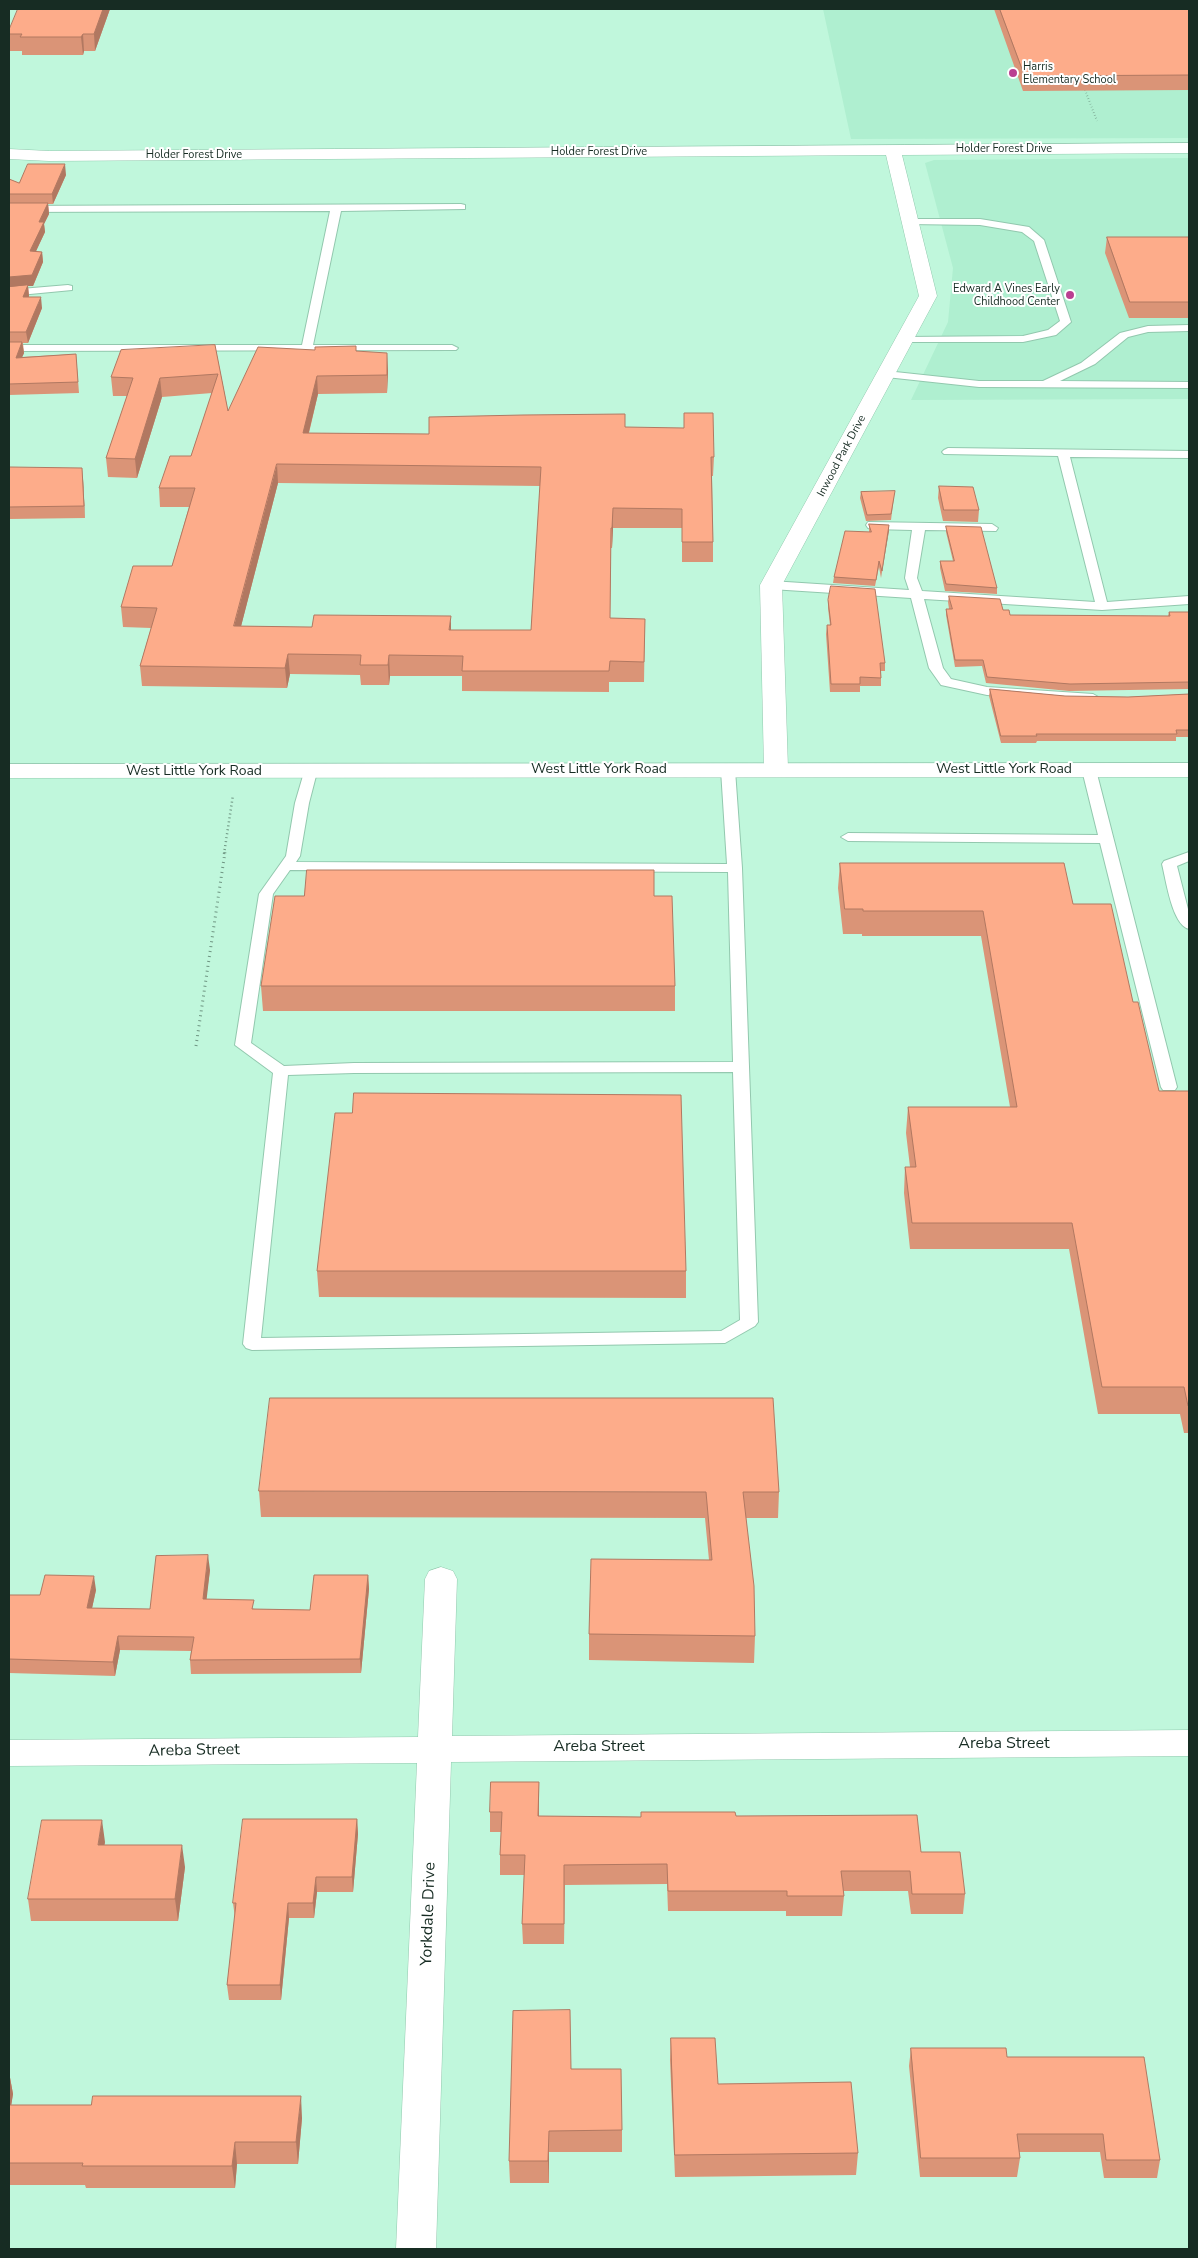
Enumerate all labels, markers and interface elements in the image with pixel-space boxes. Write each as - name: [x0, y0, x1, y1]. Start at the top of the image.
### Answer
- place label: Harris Elementary School: [1023, 60, 1116, 86]
- marker: Harris Elementary School: [1007, 67, 1019, 79]
- street label: Holder Forest Drive: [956, 142, 1052, 156]
- street label: Holder Forest Drive: [551, 145, 647, 159]
- street label: Holder Forest Drive: [146, 148, 242, 162]
- place label: Edward A Vines Early Childhood Center: [953, 282, 1060, 308]
- marker: Edward A Vines Early Childhood Center: [1064, 289, 1076, 301]
- street label: Inwood Park Drive: [815, 413, 869, 499]
- street label: West Little York Road: [531, 762, 667, 778]
- street label: West Little York Road: [936, 762, 1072, 778]
- street label: West Little York Road: [126, 764, 262, 780]
- street label: Areba Street: [958, 1734, 1050, 1754]
- street label: Areba Street: [553, 1737, 645, 1757]
- street label: Areba Street: [148, 1741, 240, 1761]
- street label: Yorkdale Drive: [418, 1862, 440, 1966]

